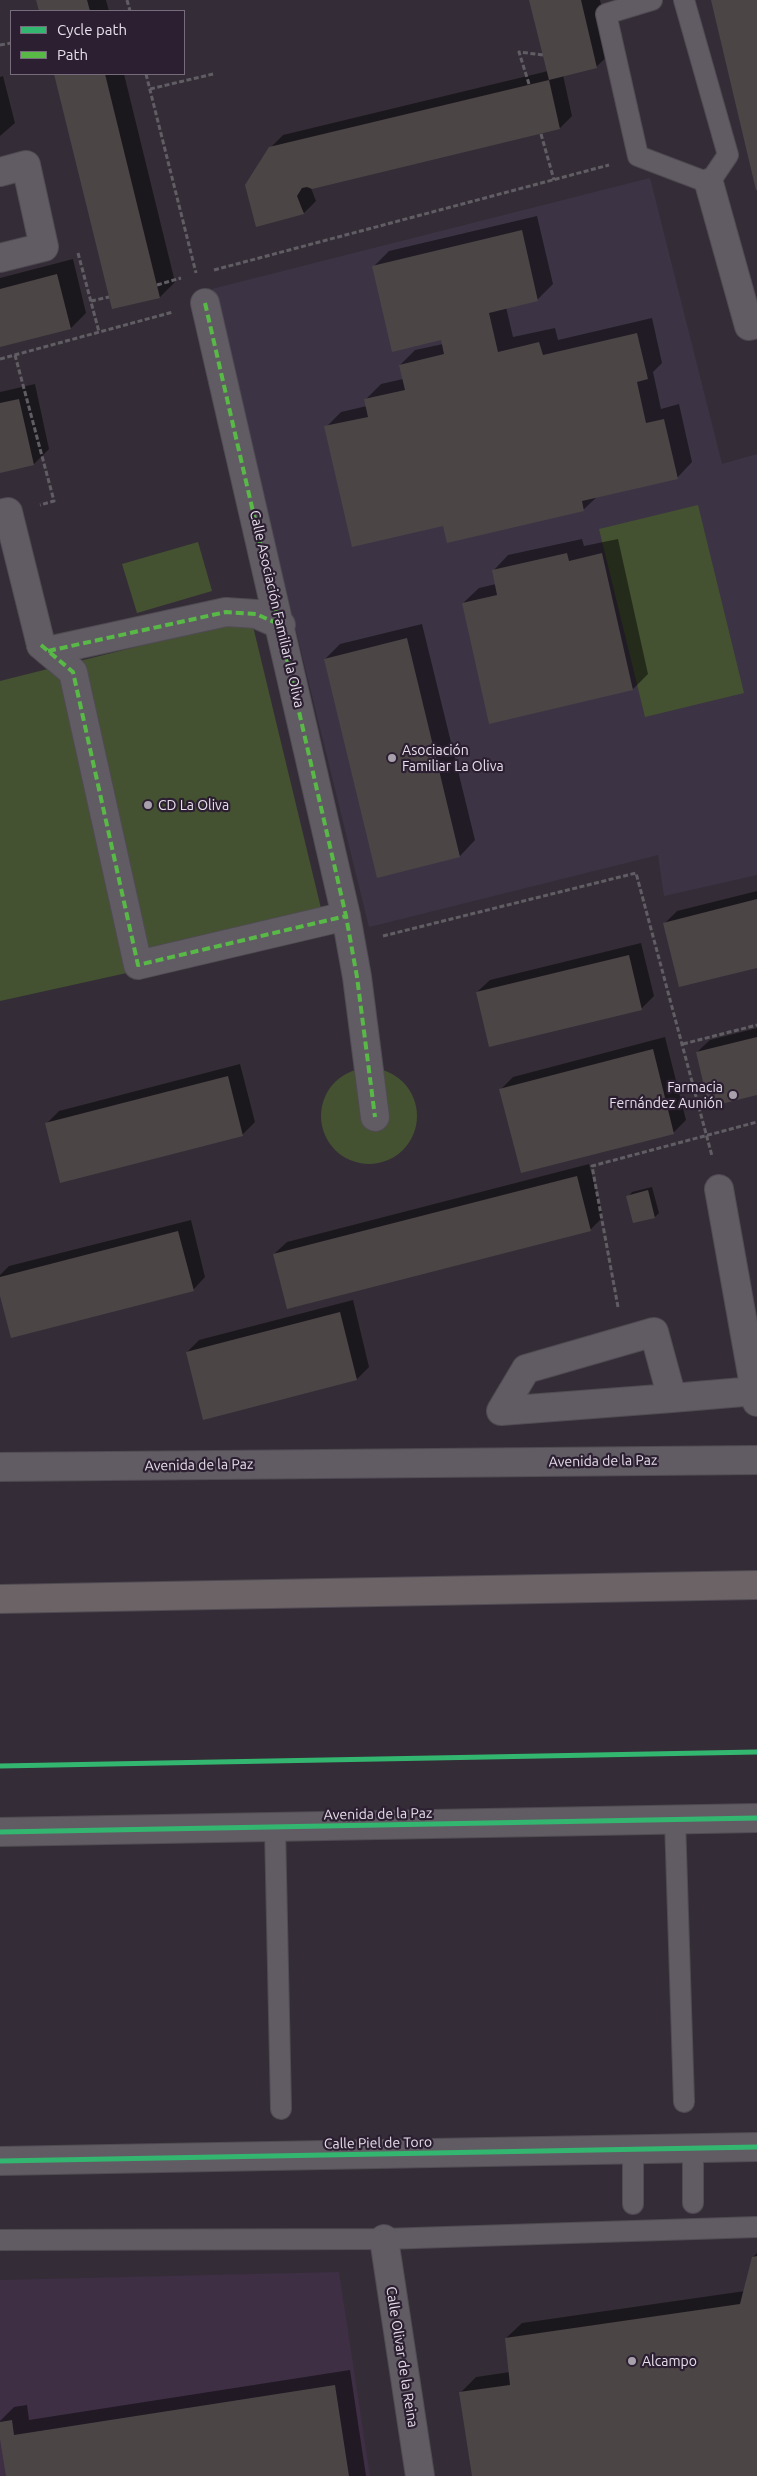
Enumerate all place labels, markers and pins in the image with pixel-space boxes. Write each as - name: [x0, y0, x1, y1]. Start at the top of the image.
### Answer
- place label: Asociación Familiar La Oliva: [402, 742, 504, 774]
- marker: Asociación Familiar La Oliva: [386, 752, 398, 764]
- place label: CD La Oliva: [158, 797, 229, 813]
- marker: CD La Oliva: [142, 799, 154, 811]
- place label: Farmacia Fernández Aunión: [609, 1079, 723, 1112]
- marker: Farmacia Fernández Aunión: [727, 1089, 739, 1101]
- place label: Alcampo: [642, 2353, 697, 2369]
- marker: Alcampo: [626, 2355, 638, 2367]

